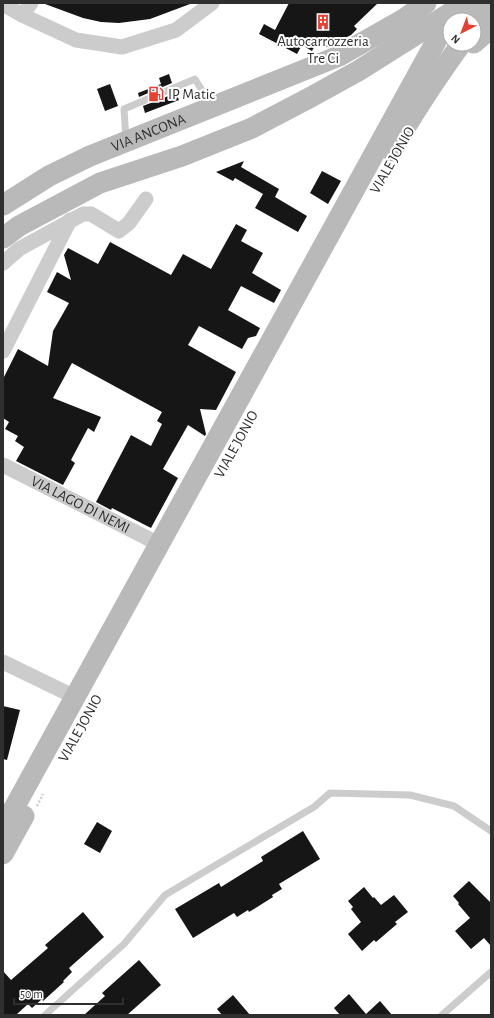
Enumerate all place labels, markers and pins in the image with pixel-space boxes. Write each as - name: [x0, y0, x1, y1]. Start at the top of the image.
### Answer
- building icon: Autocarrozzeria Tre Ci: [314, 13, 332, 31]
- place label: Autocarrozzeria Tre Ci: [277, 34, 369, 66]
- fuel station icon: IP Matic: [147, 85, 165, 103]
- place label: IP Matic: [168, 87, 215, 102]

